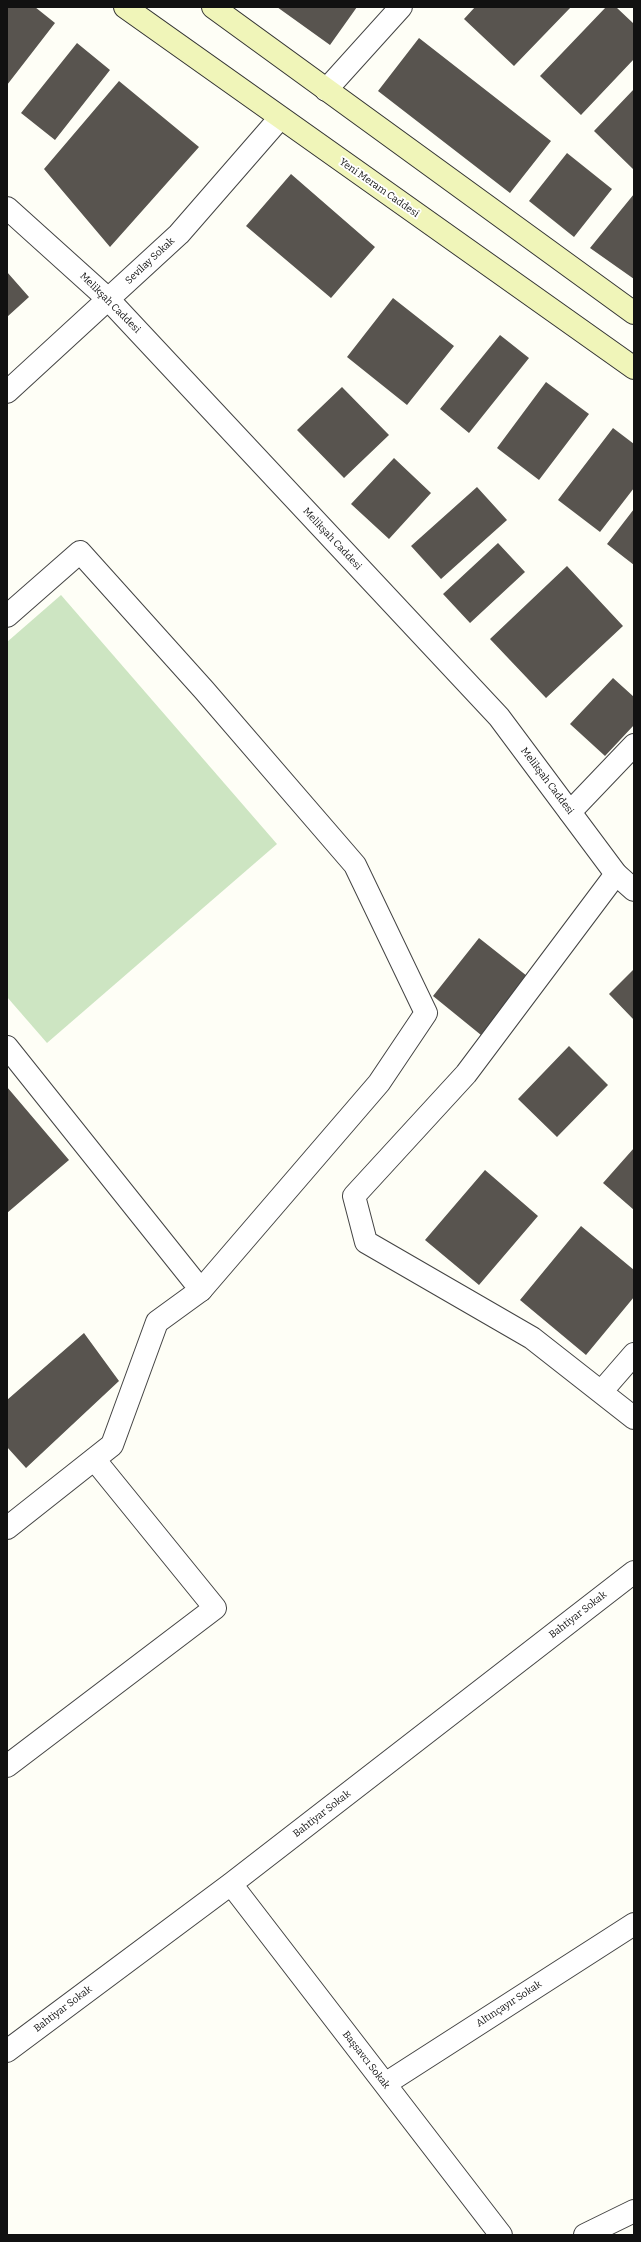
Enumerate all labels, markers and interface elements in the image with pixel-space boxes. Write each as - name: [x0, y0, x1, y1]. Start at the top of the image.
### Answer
- street label: Yeni Meram Caddesi: [337, 156, 421, 220]
- street label: Sevilay Sokak: [123, 235, 177, 287]
- street label: Melikşah Caddesi: [77, 270, 143, 336]
- street label: Melikşah Caddesi: [300, 505, 364, 573]
- street label: Melikşah Caddesi: [518, 745, 576, 817]
- street label: Bahtiyar Sokak: [547, 1589, 609, 1641]
- street label: Bahtiyar Sokak: [291, 1788, 353, 1840]
- street label: Altınçayır Sokak: [474, 1978, 544, 2030]
- street label: Bahtiyar Sokak: [32, 1983, 94, 2035]
- street label: Başsavcı Sokak: [340, 2029, 392, 2091]

